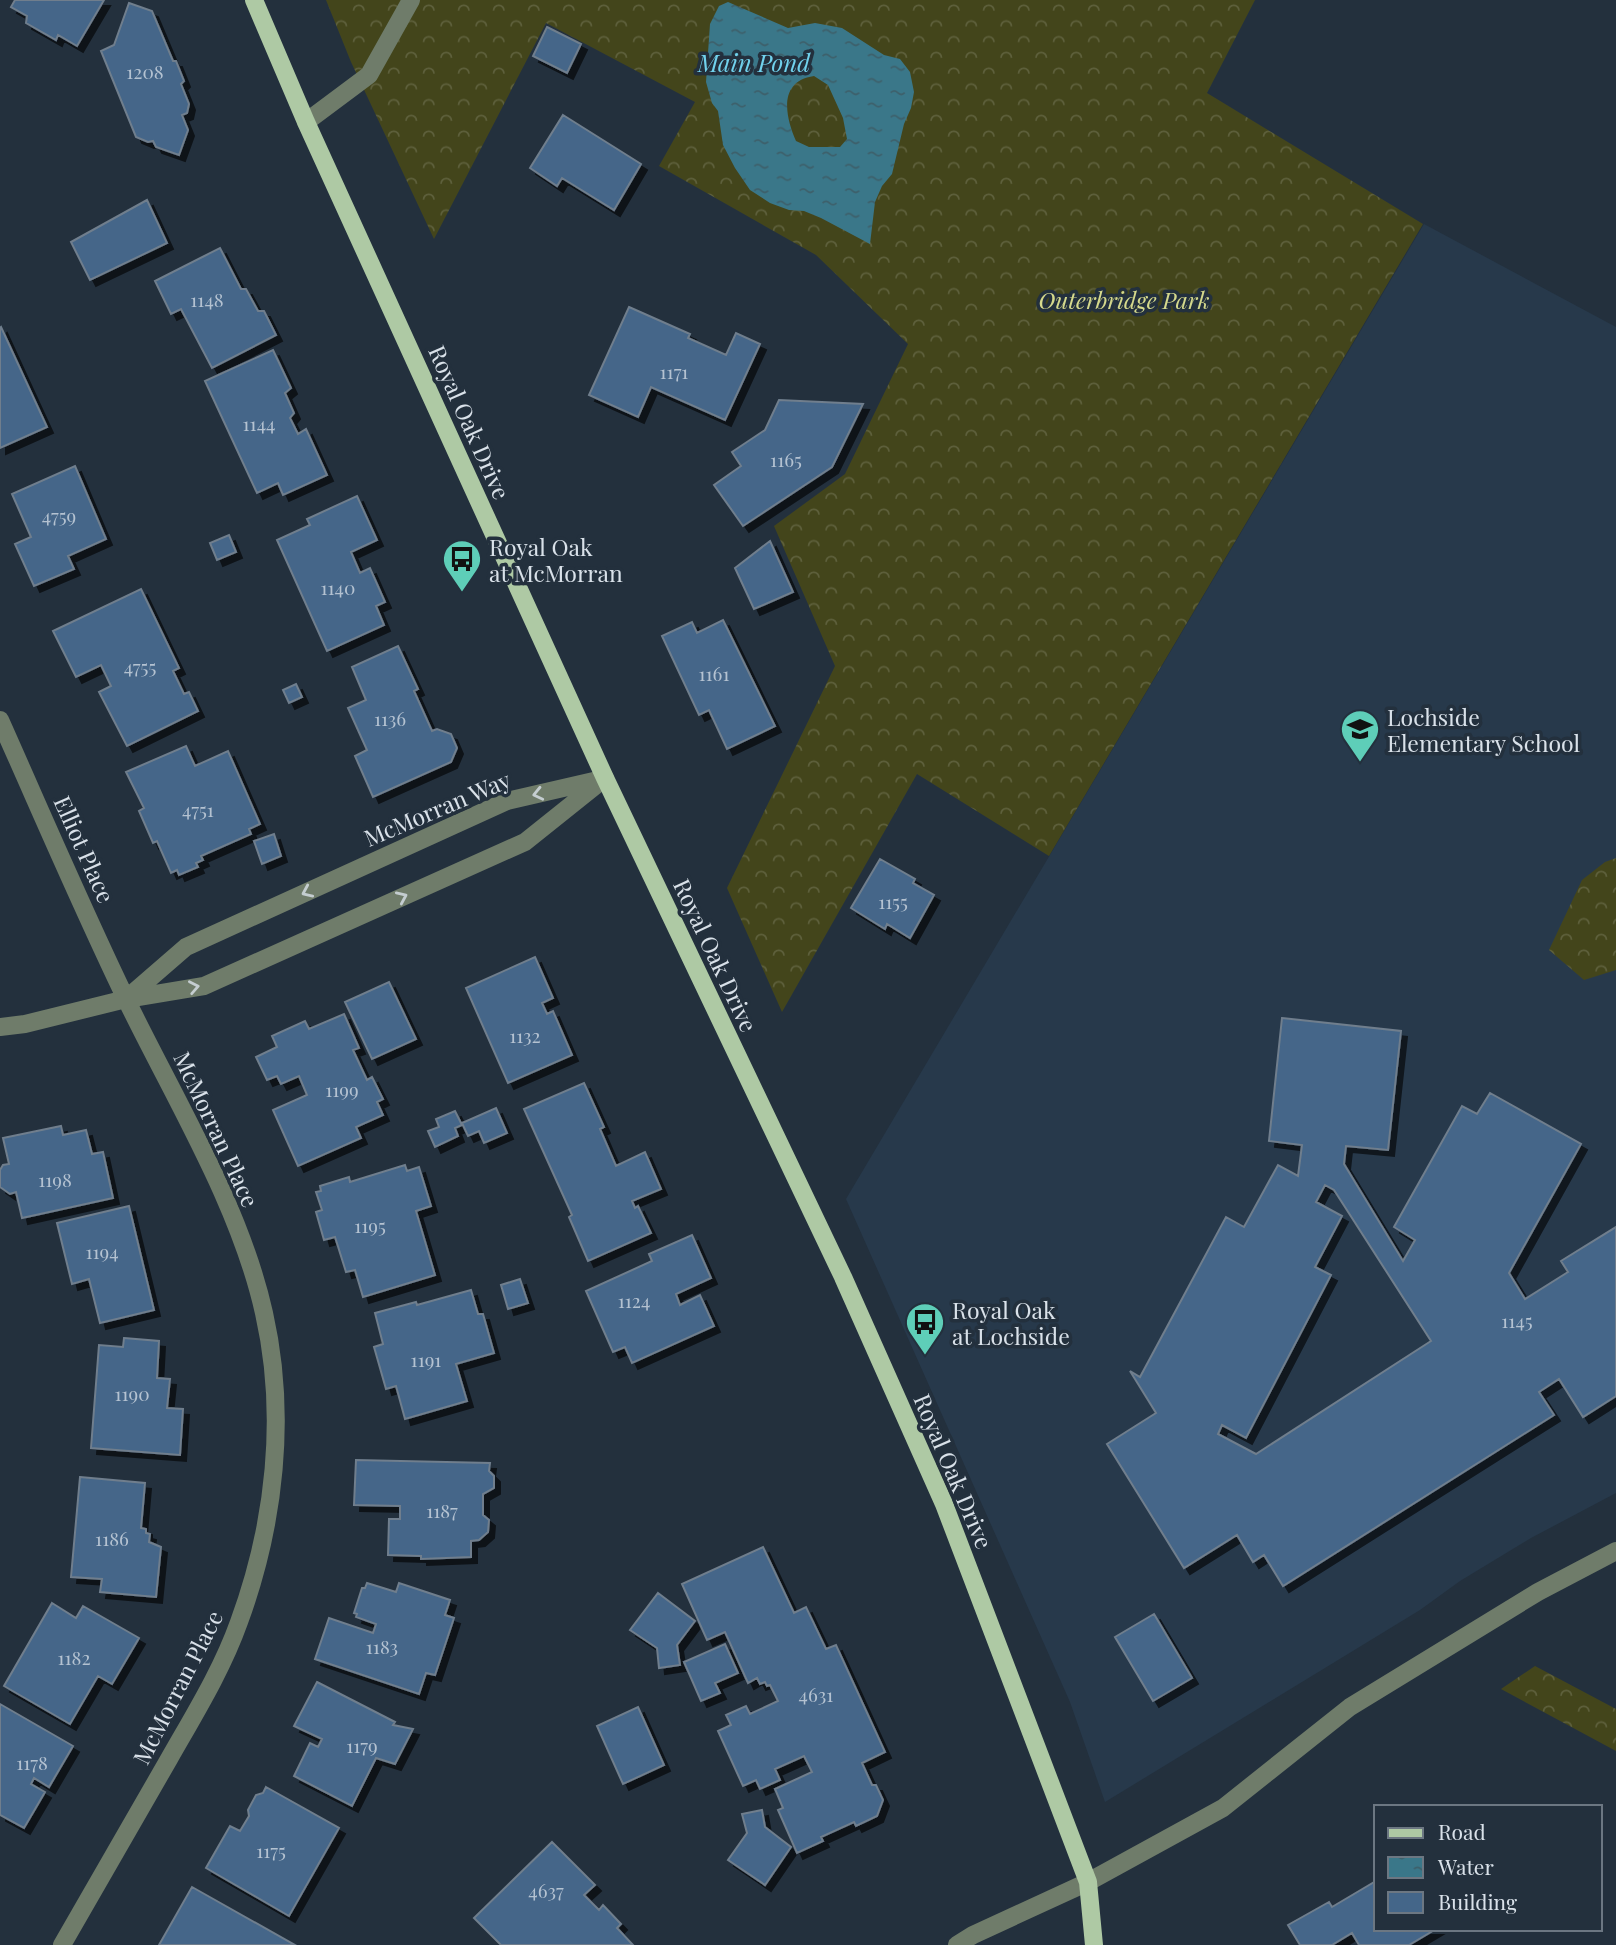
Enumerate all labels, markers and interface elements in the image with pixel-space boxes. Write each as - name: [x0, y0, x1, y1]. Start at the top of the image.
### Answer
- water label: Main Pond: [697, 46, 811, 78]
- house number: 1208: [126, 58, 164, 84]
- park label: Outerbridge Park: [1038, 284, 1210, 315]
- house number: 1148: [190, 286, 224, 312]
- street label: Royal Oak Drive: [422, 340, 518, 504]
- house number: 1171: [660, 358, 688, 384]
- house number: 1144: [243, 410, 275, 436]
- house number: 1165: [770, 446, 802, 472]
- house number: 4759: [42, 502, 76, 528]
- place label: Royal Oak at McMorran: [489, 531, 623, 588]
- bus stop icon: Royal Oak at McMorran: [441, 538, 483, 593]
- house number: 1140: [321, 574, 355, 600]
- house number: 4755: [124, 653, 156, 679]
- house number: 1161: [699, 660, 729, 686]
- place label: Lochside Elementary School: [1387, 701, 1580, 758]
- house number: 1136: [374, 705, 406, 731]
- school or university icon: Lochside Elementary School: [1339, 708, 1381, 763]
- street label: McMorran Way: [359, 763, 515, 853]
- one-way arrow: [532, 785, 544, 800]
- street label: Elliot Place: [48, 791, 122, 907]
- house number: 4751: [182, 796, 214, 822]
- street label: Royal Oak Drive: [667, 873, 765, 1037]
- one-way arrow: [302, 884, 314, 898]
- house number: 1155: [878, 888, 908, 914]
- one-way arrow: [395, 891, 407, 905]
- one-way arrow: [188, 981, 200, 996]
- house number: 1132: [509, 1022, 541, 1048]
- street label: McMorran Place: [167, 1046, 267, 1212]
- house number: 1199: [325, 1076, 359, 1102]
- house number: 1198: [38, 1166, 72, 1192]
- house number: 1195: [354, 1212, 386, 1238]
- house number: 1194: [85, 1238, 119, 1264]
- house number: 1124: [618, 1287, 650, 1313]
- place label: Royal Oak at Lochside: [952, 1294, 1070, 1351]
- bus stop icon: Royal Oak at Lochside: [904, 1301, 946, 1356]
- house number: 1145: [1501, 1307, 1533, 1333]
- house number: 1191: [411, 1346, 441, 1372]
- house number: 1190: [114, 1380, 150, 1406]
- street label: Royal Oak Drive: [907, 1389, 1001, 1553]
- house number: 1187: [426, 1497, 458, 1523]
- house number: 1186: [95, 1525, 129, 1551]
- street label: McMorran Place: [125, 1605, 229, 1769]
- house number: 1183: [366, 1633, 398, 1659]
- house number: 1182: [57, 1644, 91, 1670]
- house number: 4631: [799, 1681, 833, 1707]
- house number: 1179: [346, 1732, 378, 1758]
- house number: 1178: [16, 1749, 48, 1775]
- legend: [1374, 1805, 1602, 1931]
- text: Road: [1438, 1817, 1486, 1845]
- house number: 1175: [256, 1837, 286, 1863]
- text: Water: [1437, 1852, 1494, 1880]
- house number: 4637: [528, 1877, 564, 1903]
- text: Building: [1438, 1887, 1517, 1915]

